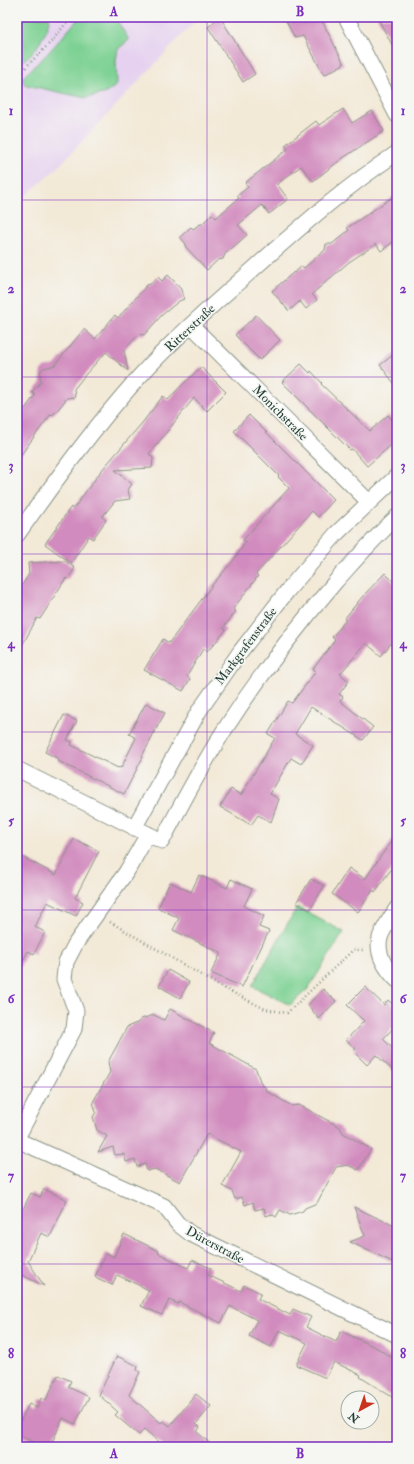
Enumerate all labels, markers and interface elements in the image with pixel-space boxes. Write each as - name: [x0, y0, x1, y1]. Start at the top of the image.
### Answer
- text: A: [109, 4, 119, 20]
- text: B: [296, 4, 304, 20]
- text: 1: [9, 103, 14, 119]
- text: 1: [401, 103, 406, 119]
- text: 2: [8, 281, 15, 297]
- text: 2: [400, 281, 407, 297]
- street label: Ritterstraße: [162, 300, 219, 355]
- street label: Monichstraße: [249, 382, 312, 445]
- text: 3: [9, 458, 14, 474]
- text: 3: [401, 458, 406, 474]
- street label: Markgrafenstraße: [212, 604, 281, 688]
- text: 4: [6, 636, 15, 652]
- text: 4: [398, 636, 407, 652]
- text: 5: [8, 813, 14, 829]
- text: 5: [400, 813, 406, 829]
- text: 6: [8, 991, 16, 1007]
- text: 6: [400, 991, 408, 1007]
- text: 7: [8, 1168, 15, 1184]
- text: 7: [400, 1168, 407, 1184]
- street label: Dürerstraße: [183, 1223, 247, 1267]
- text: 8: [8, 1346, 14, 1362]
- text: 8: [400, 1346, 406, 1362]
- north arrow: [340, 1390, 380, 1430]
- text: N: [345, 1408, 363, 1426]
- text: A: [109, 1446, 119, 1462]
- text: B: [296, 1446, 304, 1462]

